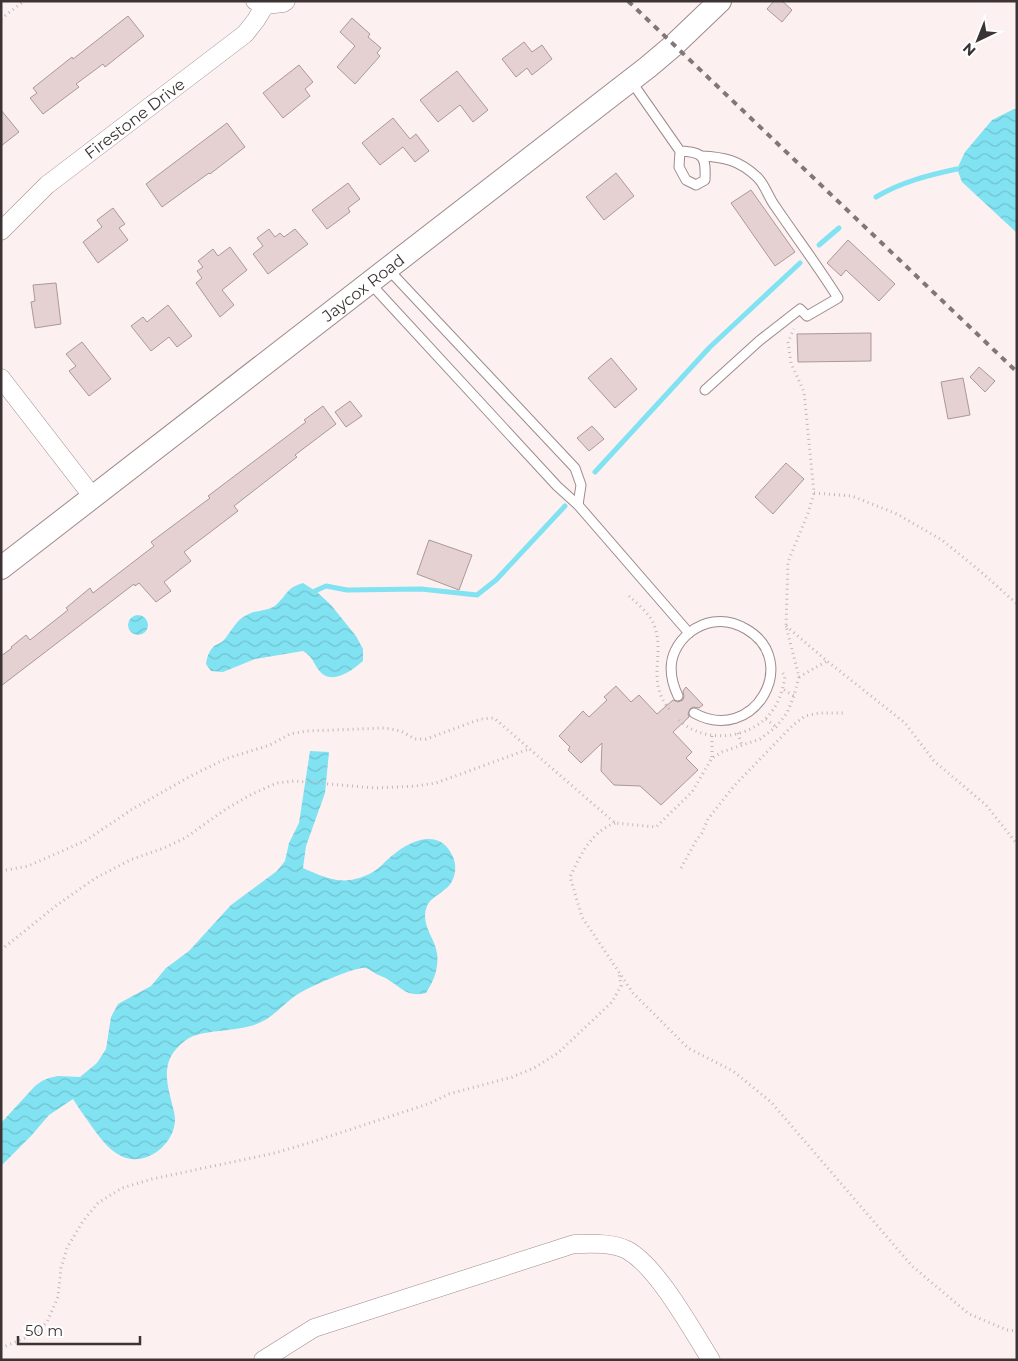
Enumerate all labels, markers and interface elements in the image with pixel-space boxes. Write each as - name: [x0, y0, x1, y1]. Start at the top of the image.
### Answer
- north arrow: [953, 15, 1003, 65]
- text: N: [959, 39, 979, 60]
- street label: Firestone Drive: [81, 74, 189, 163]
- street label: Jaycox Road: [318, 250, 408, 326]
- scale bar: [18, 1314, 140, 1346]
- text: 50 m: [25, 1321, 63, 1340]

